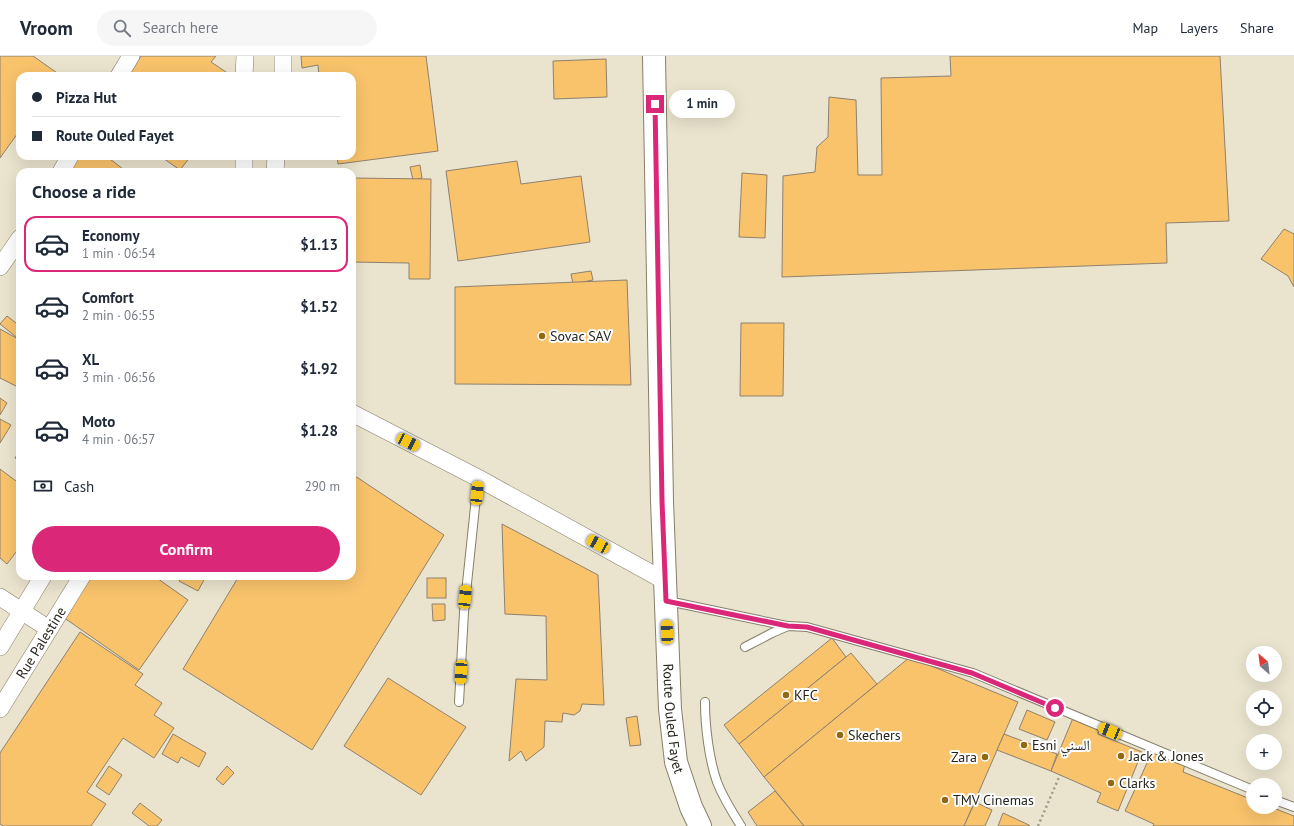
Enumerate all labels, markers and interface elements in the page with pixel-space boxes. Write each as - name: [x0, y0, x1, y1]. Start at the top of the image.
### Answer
- search box: [97, 10, 377, 46]
- text: Vroom: [20, 16, 73, 40]
- icon: search: [111, 17, 133, 39]
- text: Search here: [143, 18, 218, 37]
- text: Map: [1132, 19, 1158, 37]
- text: Layers: [1180, 19, 1218, 37]
- text: Share: [1240, 19, 1274, 37]
- text: Pizza Hut: [56, 88, 117, 107]
- callout: 1 min: [669, 90, 735, 118]
- route end: [646, 95, 664, 113]
- text: 1 min: [686, 95, 718, 112]
- text: Route Ouled Fayet: [56, 126, 174, 145]
- text: Choose a ride: [32, 180, 136, 203]
- icon: car: [34, 226, 70, 262]
- text: Economy: [82, 226, 140, 245]
- text: $1.13: [300, 235, 338, 254]
- text: 1 min · 06:54: [82, 245, 155, 262]
- icon: car: [34, 288, 70, 324]
- text: Comfort: [82, 288, 134, 307]
- text: $1.52: [300, 297, 338, 316]
- text: 2 min · 06:55: [82, 307, 155, 324]
- place label: Sovac SAV: [550, 327, 611, 345]
- marker: Sovac SAV: [537, 331, 547, 341]
- icon: car: [34, 350, 70, 386]
- text: XL: [82, 350, 99, 369]
- text: $1.92: [300, 359, 338, 378]
- text: 3 min · 06:56: [82, 369, 155, 386]
- icon: car: [34, 412, 70, 448]
- text: Moto: [82, 412, 115, 431]
- text: $1.28: [300, 421, 338, 440]
- text: 4 min · 06:57: [82, 431, 155, 448]
- car: [395, 431, 421, 453]
- icon: cash: [32, 475, 54, 497]
- text: Cash: [64, 477, 94, 496]
- text: 290 m: [305, 478, 340, 495]
- car: [470, 480, 484, 506]
- button: Confirm: [32, 526, 340, 572]
- car: [585, 533, 611, 555]
- car: [458, 584, 472, 610]
- street label: Rue Palestine: [12, 603, 70, 682]
- car: [661, 620, 673, 644]
- north arrow: [1246, 646, 1282, 682]
- map controls: [1246, 646, 1282, 814]
- car: [454, 660, 468, 684]
- street label: Route Ouled Fayet: [659, 663, 688, 776]
- place label: KFC: [794, 686, 818, 704]
- marker: KFC: [781, 690, 791, 700]
- button: locate: [1246, 690, 1282, 726]
- route start: [1046, 699, 1064, 717]
- car: [1097, 721, 1123, 741]
- place label: Skechers: [848, 726, 901, 744]
- marker: Skechers: [835, 730, 845, 740]
- button: +: [1246, 734, 1282, 770]
- place label: Esni السني: [1032, 736, 1090, 757]
- marker: Esni السني: [1019, 740, 1029, 750]
- place label: Jack & Jones: [1128, 747, 1204, 765]
- place label: Zara: [951, 748, 977, 766]
- marker: Jack & Jones: [1116, 751, 1126, 761]
- marker: Zara: [980, 752, 990, 762]
- place label: Clarks: [1119, 774, 1155, 792]
- marker: Clarks: [1106, 778, 1116, 788]
- button: −: [1246, 778, 1282, 814]
- place label: TMV Cinemas: [953, 791, 1034, 809]
- marker: TMV Cinemas: [940, 795, 950, 805]

